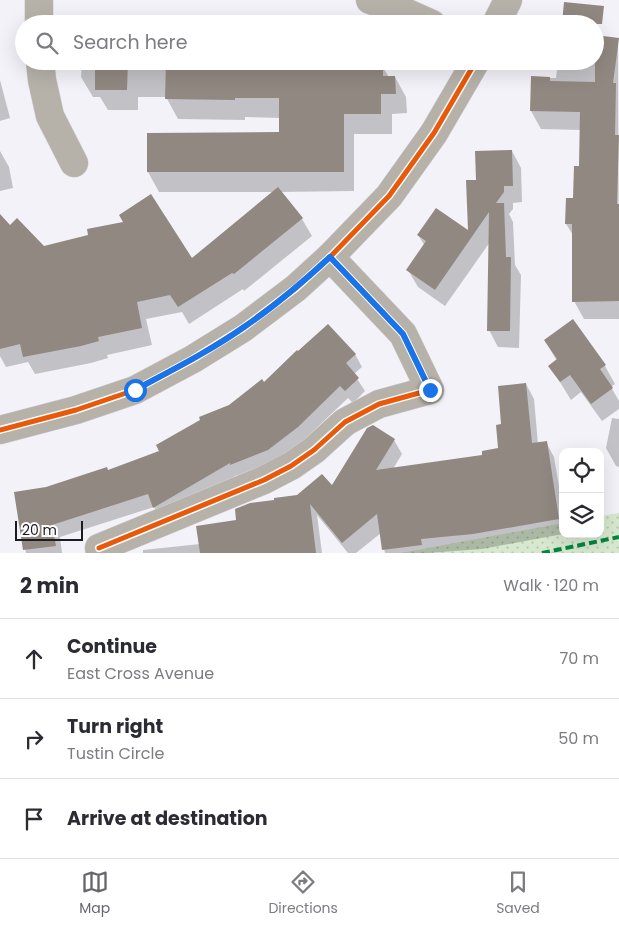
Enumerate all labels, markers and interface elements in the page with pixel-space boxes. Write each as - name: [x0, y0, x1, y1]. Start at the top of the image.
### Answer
- search box: [15, 15, 604, 70]
- icon: search: [33, 29, 61, 57]
- text: Search here: [73, 29, 187, 56]
- route start: [124, 379, 147, 402]
- route end: [419, 379, 442, 402]
- map controls: [559, 448, 604, 538]
- button: locate: [559, 448, 604, 493]
- button: layers: [559, 493, 604, 538]
- scale bar: [15, 518, 82, 541]
- text: 20 m: [22, 520, 57, 540]
- text: 2 min: [20, 571, 79, 600]
- text: Walk · 120 m: [503, 574, 599, 597]
- text: Continue: [67, 633, 157, 660]
- icon: ahead: [20, 645, 48, 673]
- text: 70 m: [559, 647, 599, 670]
- text: East Cross Avenue: [67, 662, 214, 685]
- text: Turn right: [67, 713, 163, 740]
- icon: right: [20, 725, 48, 753]
- text: 50 m: [558, 727, 599, 750]
- text: Tustin Circle: [67, 742, 164, 765]
- icon: arrive: [20, 805, 48, 833]
- text: Arrive at destination: [67, 805, 268, 832]
- tab: Map: [79, 868, 110, 919]
- tab: Directions: [268, 868, 338, 919]
- tab: Saved: [496, 868, 540, 919]

